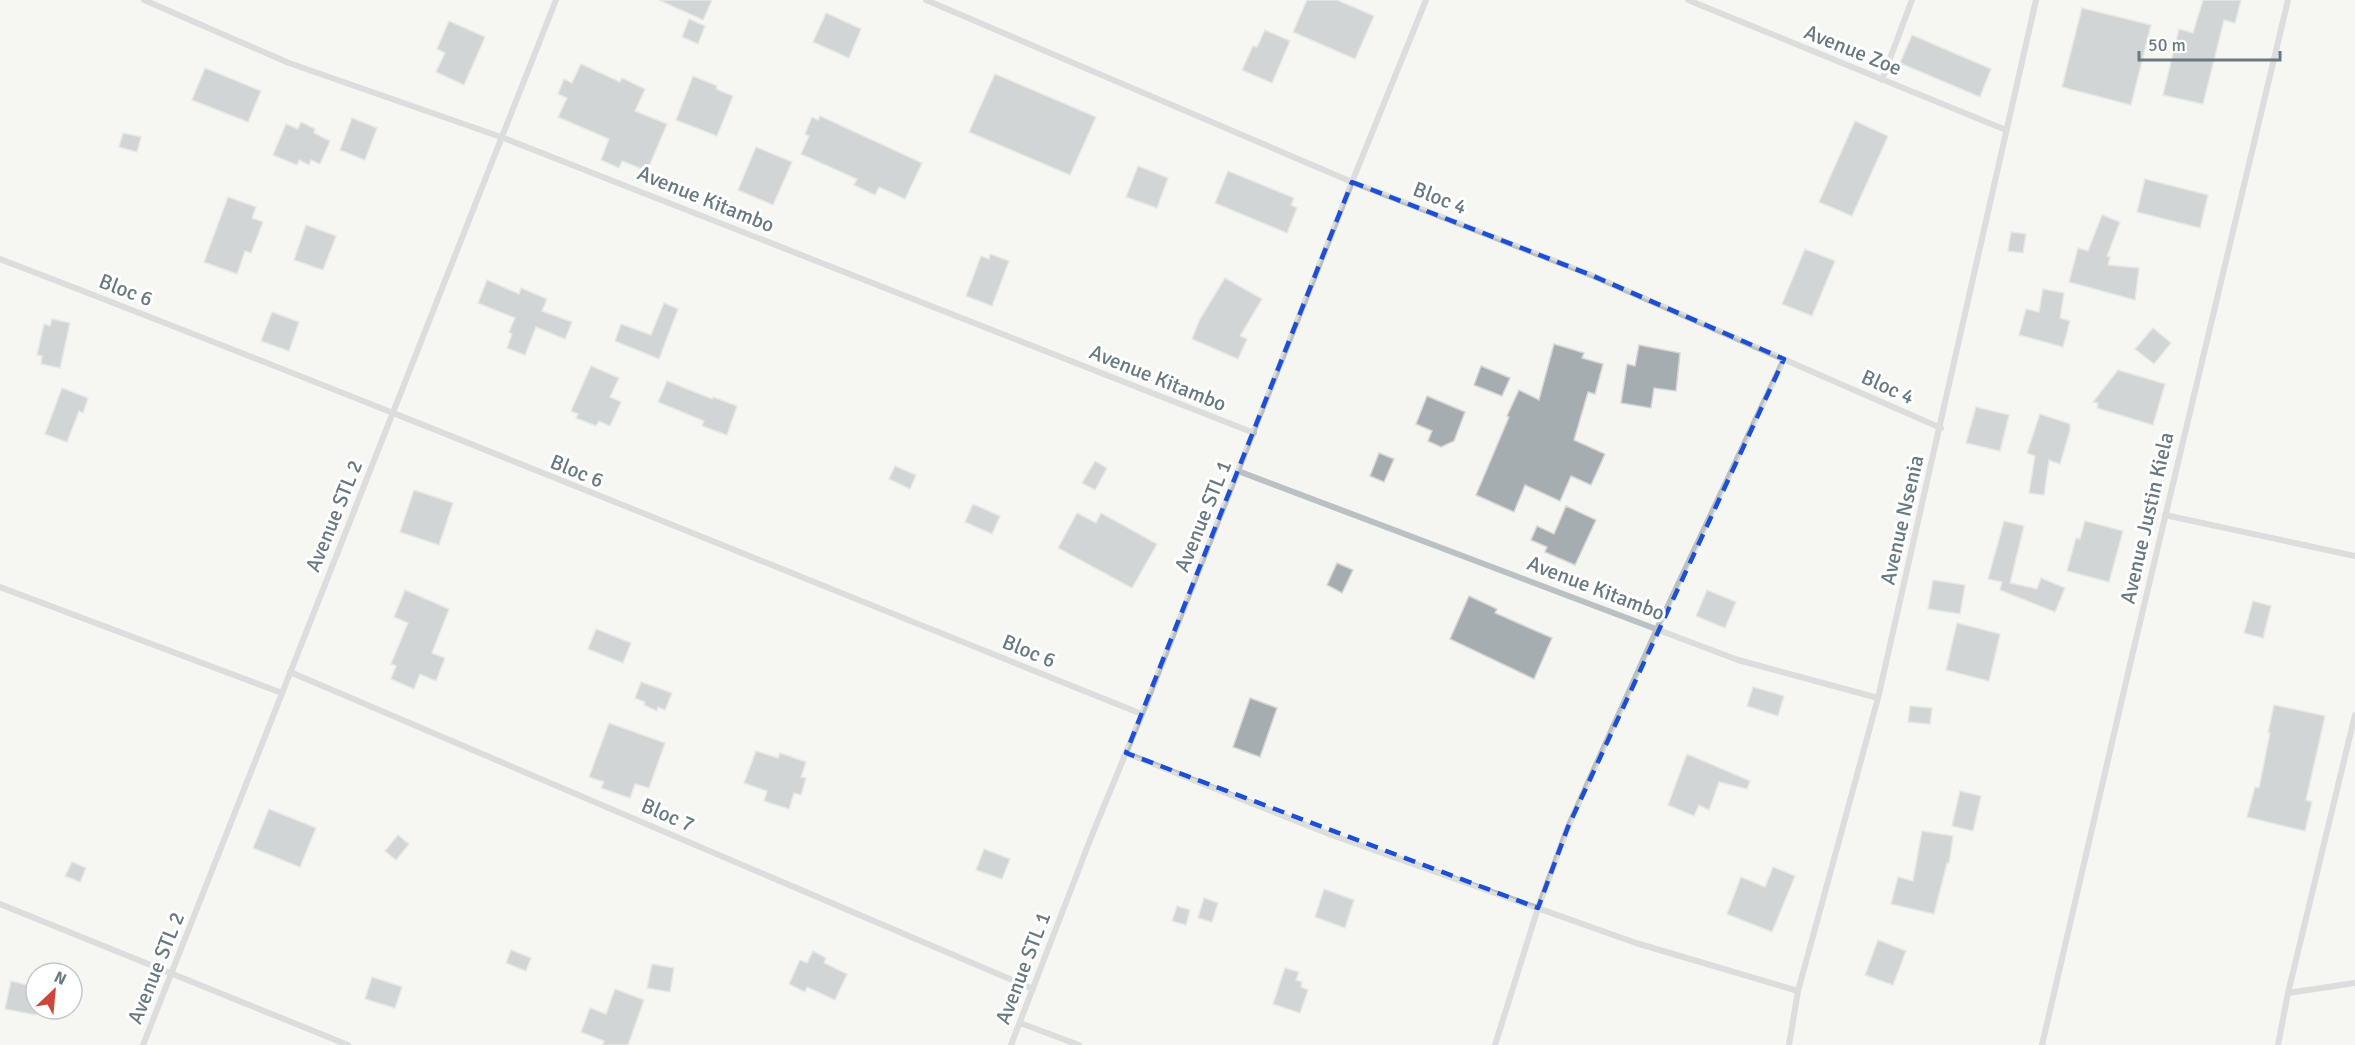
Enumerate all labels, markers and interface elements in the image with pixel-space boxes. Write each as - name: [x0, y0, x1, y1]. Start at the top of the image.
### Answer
- street label: Avenue Zoe: [1800, 19, 1906, 81]
- scale bar: [2139, 24, 2280, 62]
- text: 50 m: [2148, 34, 2186, 56]
- street label: Avenue Kitambo: [634, 160, 778, 238]
- street label: Bloc 4: [1409, 176, 1471, 220]
- street label: Bloc 6: [95, 268, 157, 312]
- street label: Avenue Kitambo: [1086, 339, 1230, 417]
- street label: Bloc 4: [1857, 364, 1919, 410]
- street label: Avenue Justin Kiela: [2115, 430, 2179, 606]
- street label: Bloc 6: [546, 449, 608, 493]
- street label: Avenue Nsenia: [1874, 453, 1930, 587]
- street label: Avenue STL 2: [300, 456, 368, 576]
- street label: Avenue STL 1: [1169, 456, 1237, 576]
- street label: Avenue Kitambo: [1524, 550, 1668, 626]
- street label: Bloc 6: [998, 629, 1060, 673]
- street label: Bloc 7: [637, 792, 699, 838]
- street label: Avenue STL 2: [122, 908, 190, 1028]
- street label: Avenue STL 1: [990, 908, 1056, 1028]
- north arrow: [24, 961, 84, 1021]
- text: N: [51, 967, 70, 990]

